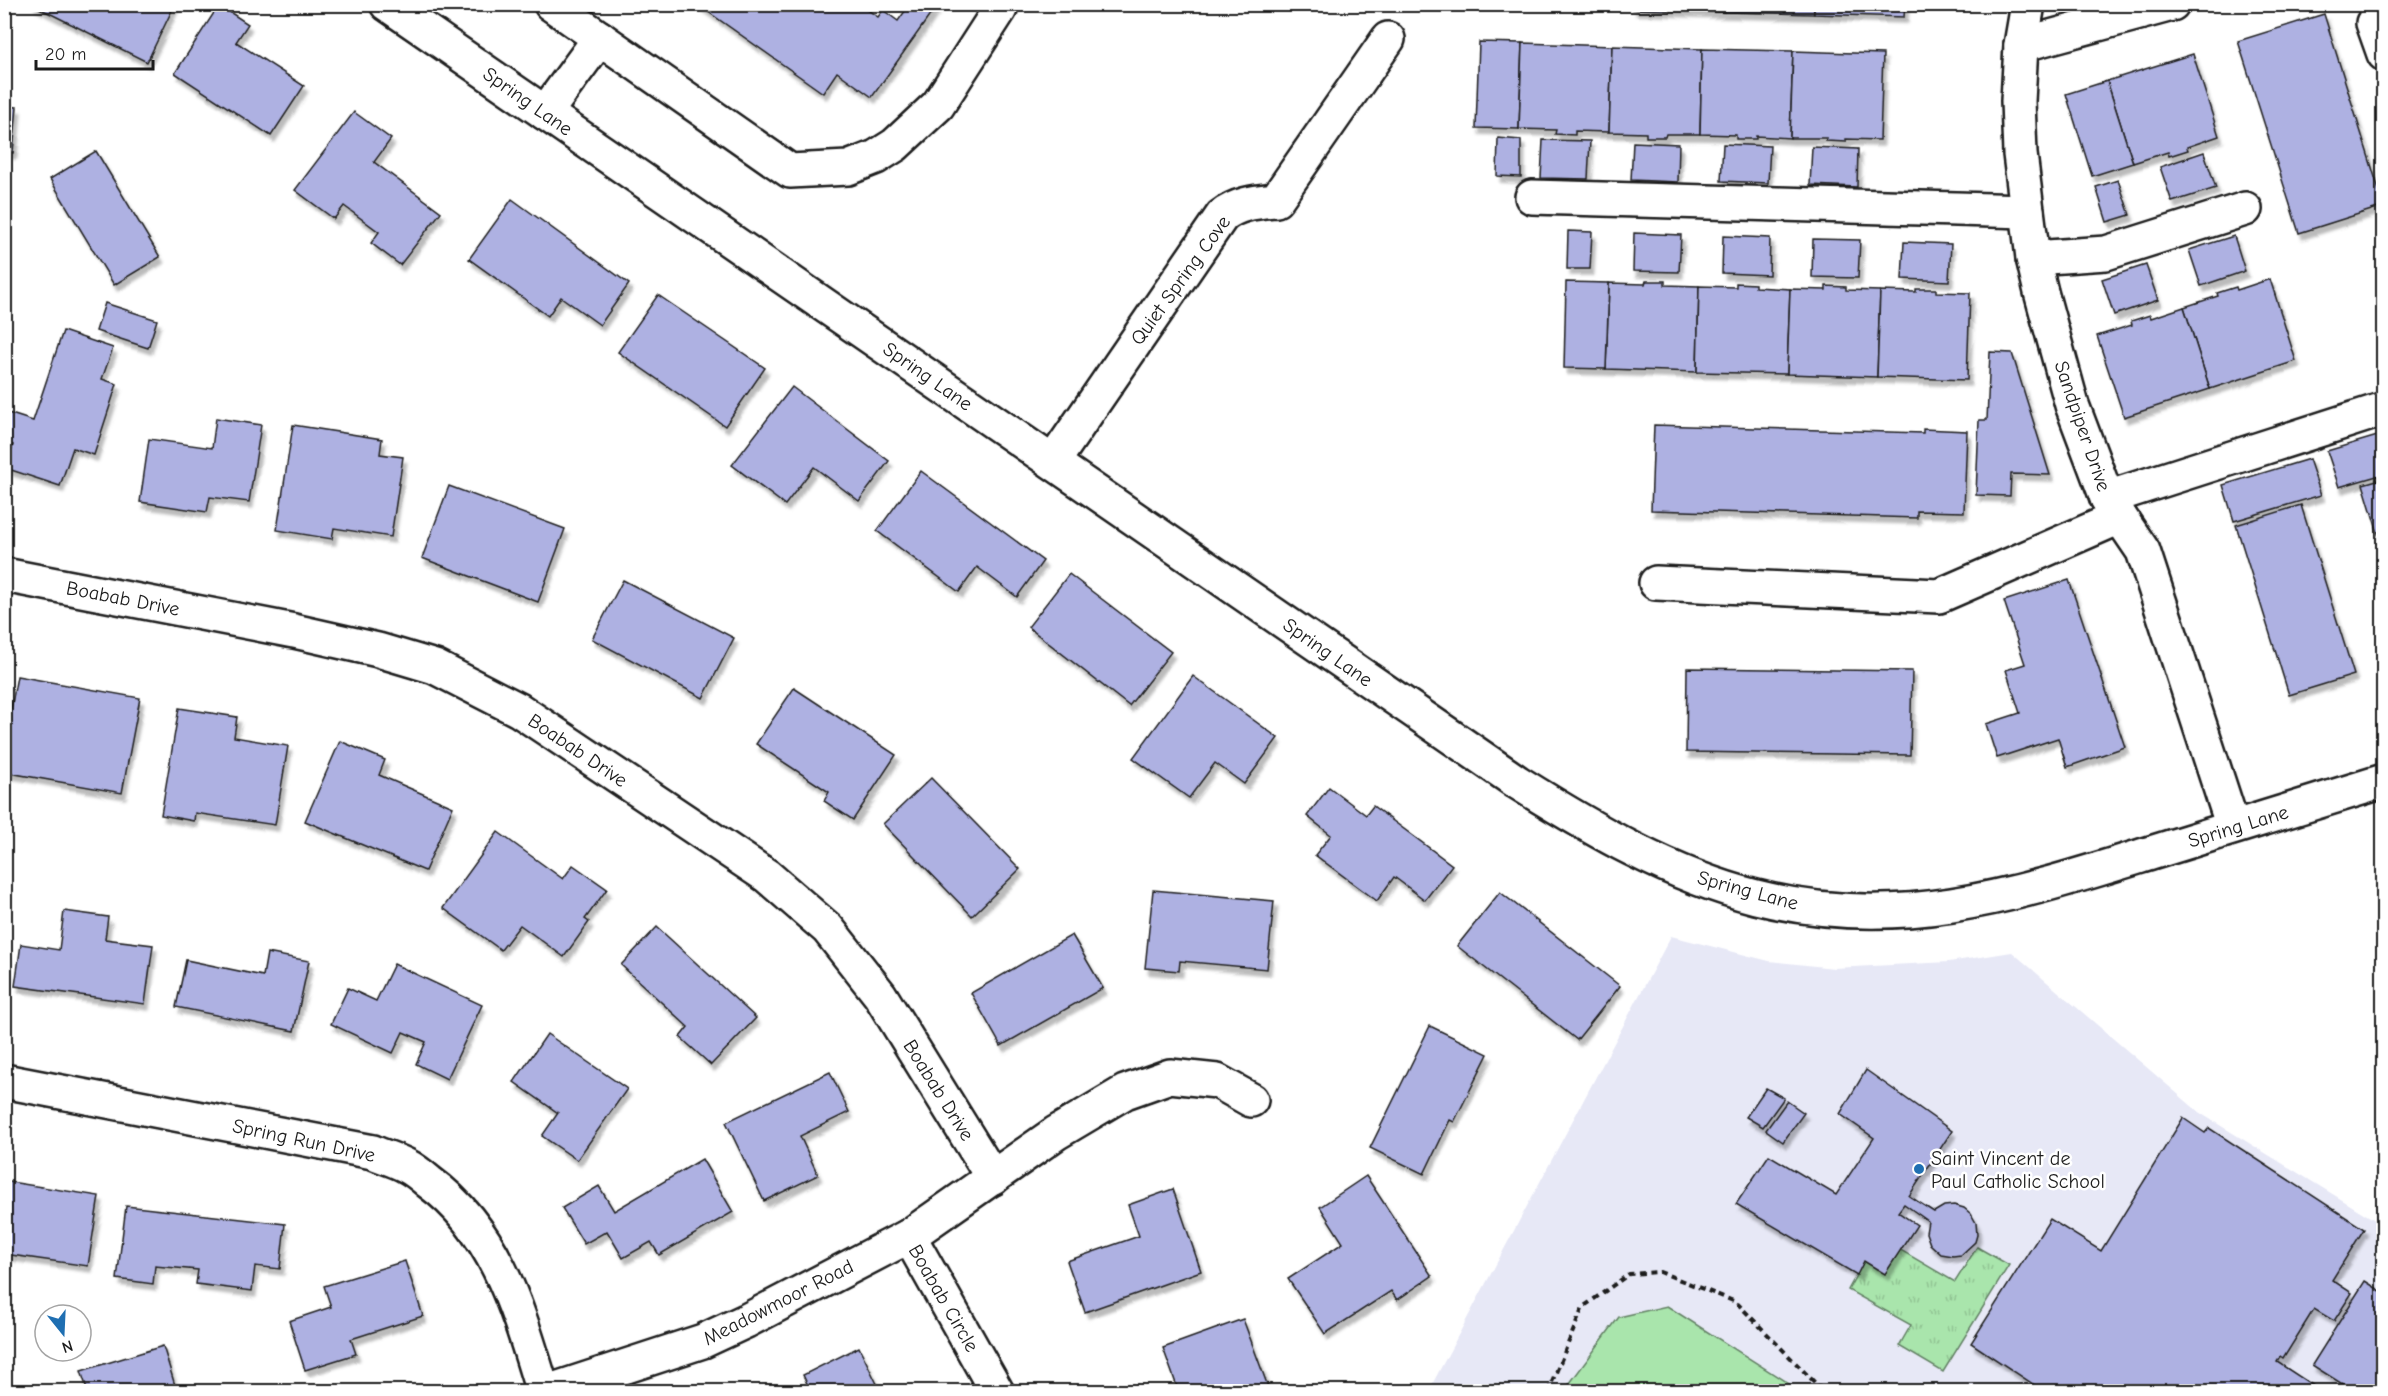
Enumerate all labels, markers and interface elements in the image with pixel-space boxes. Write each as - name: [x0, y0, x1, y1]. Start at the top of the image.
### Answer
- scale bar: [36, 33, 153, 71]
- text: 20 m: [45, 44, 86, 65]
- street label: Spring Lane: [479, 62, 577, 141]
- street label: Quiet Spring Cove: [1126, 211, 1235, 350]
- street label: Spring Lane: [879, 337, 977, 416]
- street label: Sandpiper Drive: [2049, 358, 2116, 494]
- street label: Boabab Drive: [64, 576, 181, 621]
- street label: Spring Lane: [1279, 613, 1377, 692]
- street label: Boabab Drive: [524, 709, 632, 792]
- street label: Spring Lane: [2185, 800, 2291, 853]
- street label: Spring Lane: [1695, 866, 1801, 915]
- street label: Boabab Drive: [898, 1036, 979, 1145]
- street label: Spring Run Drive: [230, 1114, 377, 1167]
- place label: Saint Vincent de Paul Catholic School: [1931, 1147, 2105, 1193]
- marker: Saint Vincent de Paul Catholic School: [1912, 1162, 1926, 1176]
- street label: Boabab Circle: [904, 1241, 984, 1356]
- street label: Meadowmoor Road: [699, 1255, 857, 1350]
- north arrow: [33, 1303, 93, 1363]
- text: N: [60, 1336, 75, 1356]

